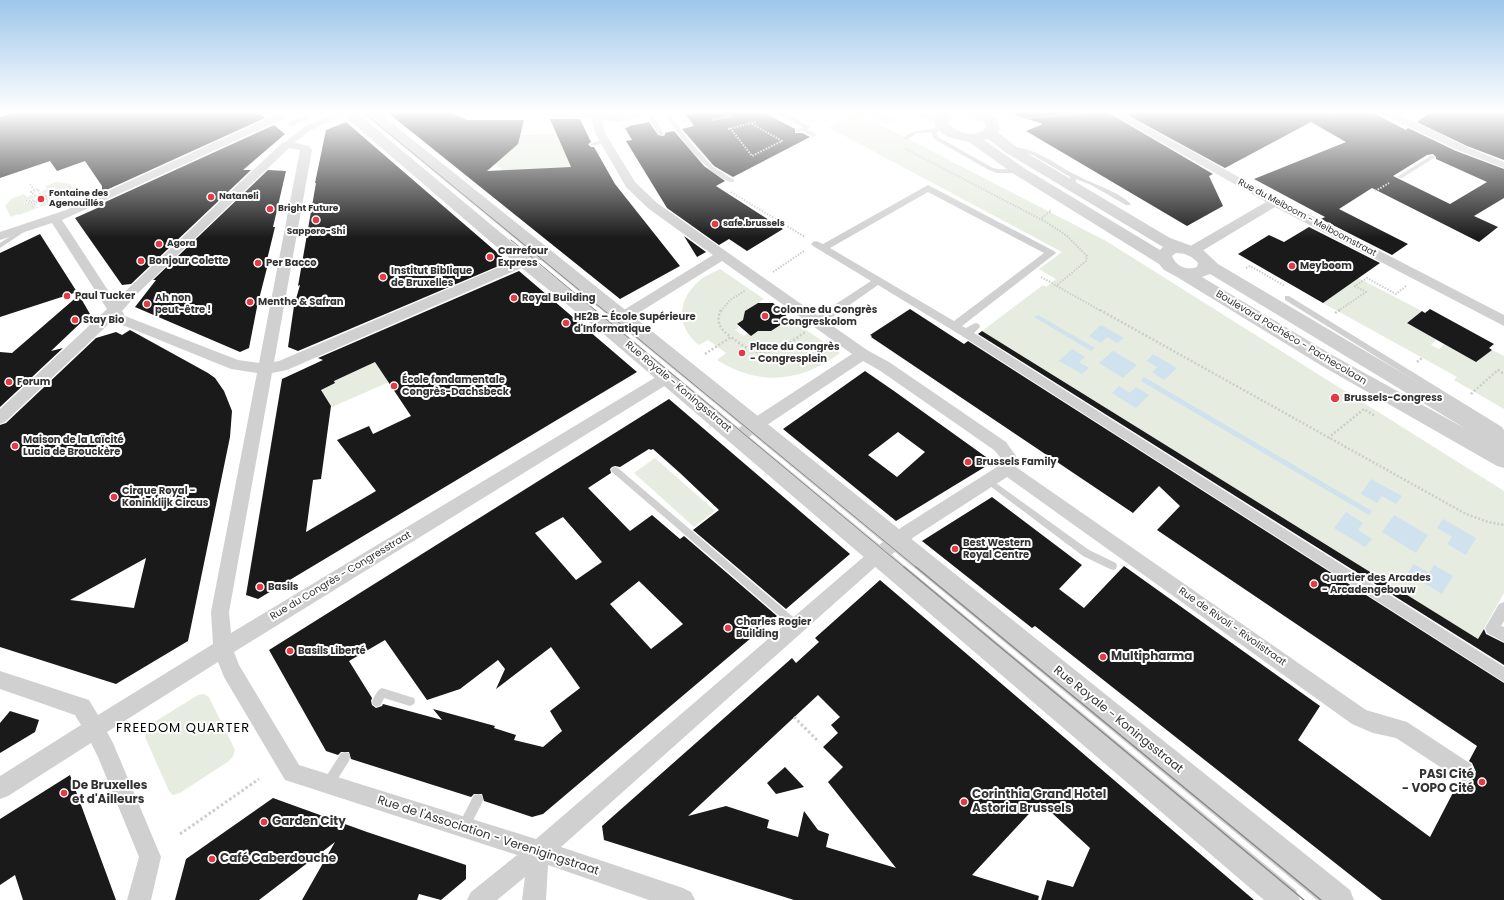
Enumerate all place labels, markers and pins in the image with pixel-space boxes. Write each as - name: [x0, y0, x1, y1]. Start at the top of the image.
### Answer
- place label: Fontaine des Agenouillés: [49, 189, 108, 210]
- marker: Nataneli: [206, 192, 216, 202]
- place label: Nataneli: [219, 192, 259, 202]
- marker: Fontaine des Agenouillés: [36, 194, 46, 204]
- marker: Bright Future: [265, 204, 275, 214]
- place label: Bright Future: [278, 204, 338, 214]
- marker: Sapporo-Shi: [311, 215, 321, 225]
- marker: safe.brussels: [710, 219, 720, 229]
- place label: safe.brussels: [723, 219, 785, 229]
- place label: Sapporo-Shi: [287, 227, 345, 237]
- marker: Agora: [154, 239, 164, 249]
- place label: Agora: [167, 239, 195, 249]
- place label: Carrefour Express: [498, 245, 548, 268]
- marker: Carrefour Express: [485, 252, 495, 262]
- place label: Bonjour Colette: [149, 255, 229, 267]
- marker: Bonjour Colette: [136, 256, 146, 266]
- place label: Per Bacco: [266, 257, 317, 269]
- marker: Per Bacco: [253, 258, 263, 268]
- place label: Meyboom: [1300, 260, 1352, 272]
- marker: Meyboom: [1287, 261, 1297, 271]
- place label: Institut Biblique de Bruxelles: [391, 265, 472, 288]
- marker: Institut Biblique de Bruxelles: [378, 272, 388, 282]
- place label: Paul Tucker: [75, 290, 135, 302]
- marker: Paul Tucker: [62, 291, 72, 301]
- place label: Ah non peut-être !: [155, 292, 211, 316]
- place label: Royal Building: [522, 292, 596, 304]
- marker: Royal Building: [509, 293, 519, 303]
- place label: Menthe & Safran: [258, 296, 344, 308]
- marker: Menthe & Safran: [245, 297, 255, 307]
- marker: Ah non peut-être !: [142, 299, 152, 309]
- place label: Colonne du Congrès - Congreskolom: [773, 304, 877, 328]
- place label: HE2B – École Supérieure d'Informatique: [574, 311, 696, 334]
- marker: Colonne du Congrès - Congreskolom: [760, 311, 770, 321]
- place label: Stay Bio: [83, 314, 124, 326]
- marker: Stay Bio: [70, 315, 80, 325]
- marker: HE2B – École Supérieure d'Informatique: [561, 318, 571, 328]
- place label: Place du Congrès - Congresplein: [750, 341, 839, 364]
- marker: Place du Congrès - Congresplein: [737, 348, 747, 358]
- place label: École fondamentale Congrès-Dachsbeck: [402, 374, 509, 398]
- place label: Forum: [17, 376, 50, 388]
- marker: Forum: [4, 377, 14, 387]
- marker: École fondamentale Congrès-Dachsbeck: [389, 381, 399, 391]
- marker: Brussels-Congress: [1329, 392, 1341, 404]
- place label: Brussels-Congress: [1344, 392, 1442, 404]
- place label: Maison de la Laïcité Lucia de Brouckère: [23, 434, 124, 458]
- marker: Maison de la Laïcité Lucia de Brouckère: [10, 441, 20, 451]
- place label: Brussels Family: [976, 456, 1057, 468]
- marker: Brussels Family: [963, 457, 973, 467]
- place label: Cirque Royal - Koninklijk Circus: [122, 485, 208, 508]
- marker: Cirque Royal - Koninklijk Circus: [109, 492, 119, 502]
- place label: Best Western Royal Centre: [963, 537, 1031, 560]
- marker: Best Western Royal Centre: [950, 544, 960, 554]
- place label: Quartier des Arcades - Arcadengebouw: [1322, 572, 1431, 596]
- marker: Quartier des Arcades - Arcadengebouw: [1309, 579, 1319, 589]
- place label: Basils: [268, 581, 298, 593]
- marker: Basils: [255, 582, 265, 592]
- place label: Charles Rogier Building: [736, 616, 811, 640]
- marker: Charles Rogier Building: [723, 623, 733, 633]
- place label: Basils Liberté: [298, 645, 366, 657]
- marker: Basils Liberté: [285, 646, 295, 656]
- place label: Multipharma: [1111, 650, 1192, 664]
- marker: Multipharma: [1098, 652, 1108, 662]
- place label: PASI Cité - VOPO Cité: [1402, 768, 1474, 796]
- marker: PASI Cité - VOPO Cité: [1477, 777, 1487, 787]
- place label: De Bruxelles et d'Ailleurs: [72, 779, 147, 807]
- marker: De Bruxelles et d'Ailleurs: [59, 788, 69, 798]
- place label: Corinthia Grand Hotel Astoria Brussels: [972, 788, 1106, 816]
- marker: Corinthia Grand Hotel Astoria Brussels: [959, 797, 969, 807]
- place label: Garden City: [272, 815, 346, 829]
- marker: Garden City: [259, 817, 269, 827]
- place label: Café Caberdouche: [220, 852, 336, 866]
- marker: Café Caberdouche: [207, 854, 217, 864]

